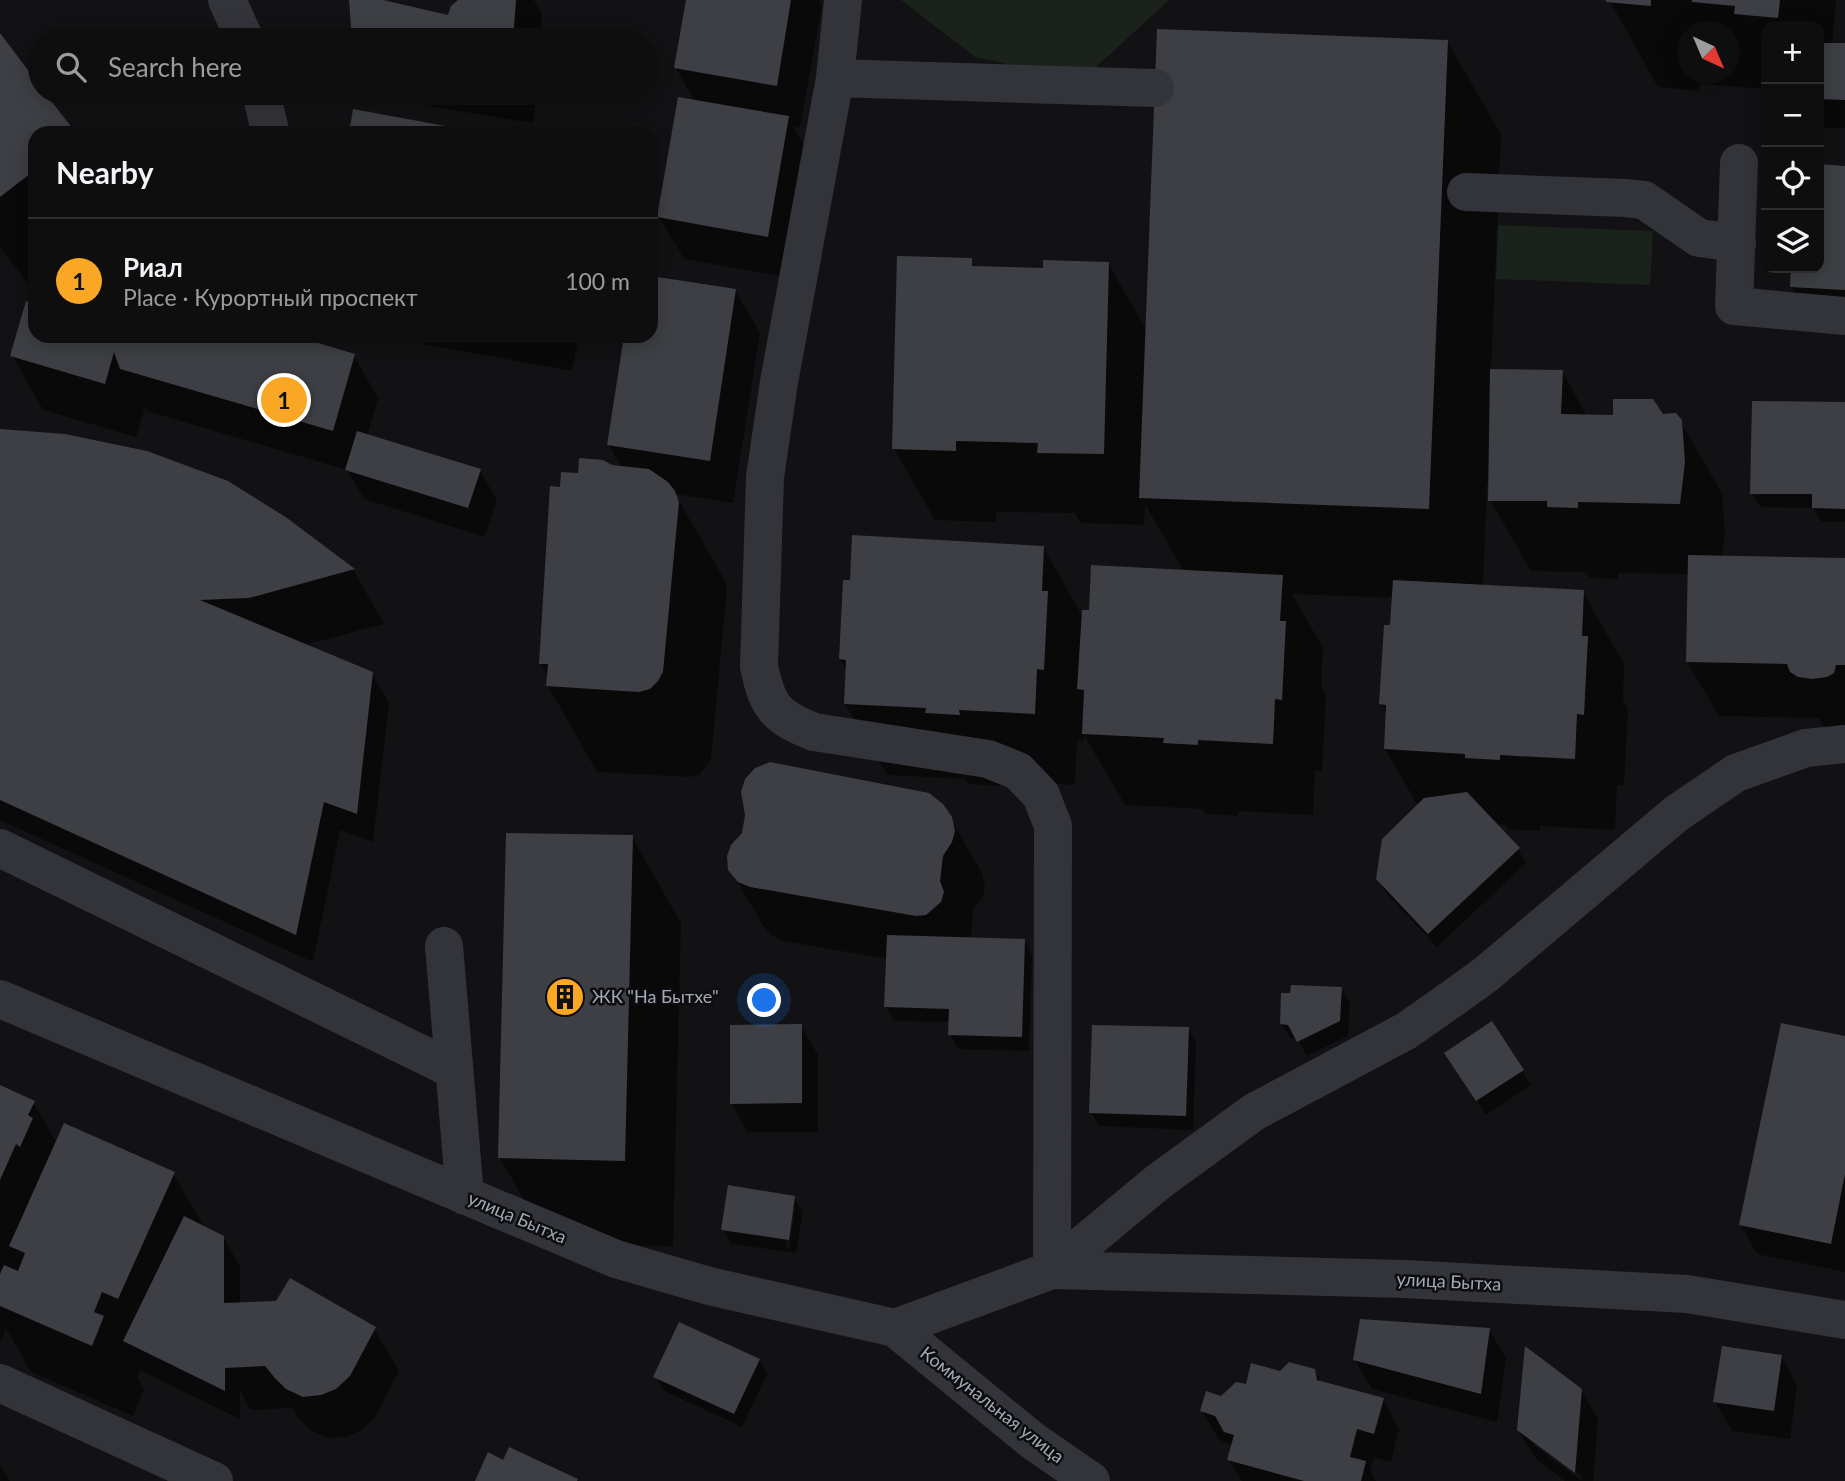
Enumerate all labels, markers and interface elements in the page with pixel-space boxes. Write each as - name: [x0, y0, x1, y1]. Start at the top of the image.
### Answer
- north arrow: [1677, 21, 1740, 84]
- map controls: [1761, 21, 1824, 273]
- button: +: [1761, 21, 1824, 84]
- search box: [28, 28, 658, 105]
- icon: search: [52, 48, 90, 86]
- text: Search here: [108, 51, 242, 83]
- button: −: [1761, 84, 1824, 147]
- button: locate: [1761, 147, 1824, 210]
- text: Nearby: [56, 154, 154, 190]
- button: layers: [1761, 210, 1824, 273]
- text: Риал: [123, 251, 183, 283]
- text: 1: [72, 267, 86, 295]
- text: 100 m: [565, 267, 630, 295]
- text: Place · Курортный проспект: [123, 283, 418, 311]
- pin: 1: [261, 374, 307, 426]
- building icon: ЖК "На Бытхе": [544, 976, 586, 1018]
- your location: [747, 983, 781, 1017]
- place label: ЖК "На Бытхе": [592, 985, 719, 1007]
- street label: улица Бытха: [465, 1186, 570, 1248]
- street label: улица Бытха: [1396, 1267, 1502, 1295]
- street label: Коммунальная улица: [916, 1341, 1069, 1467]

